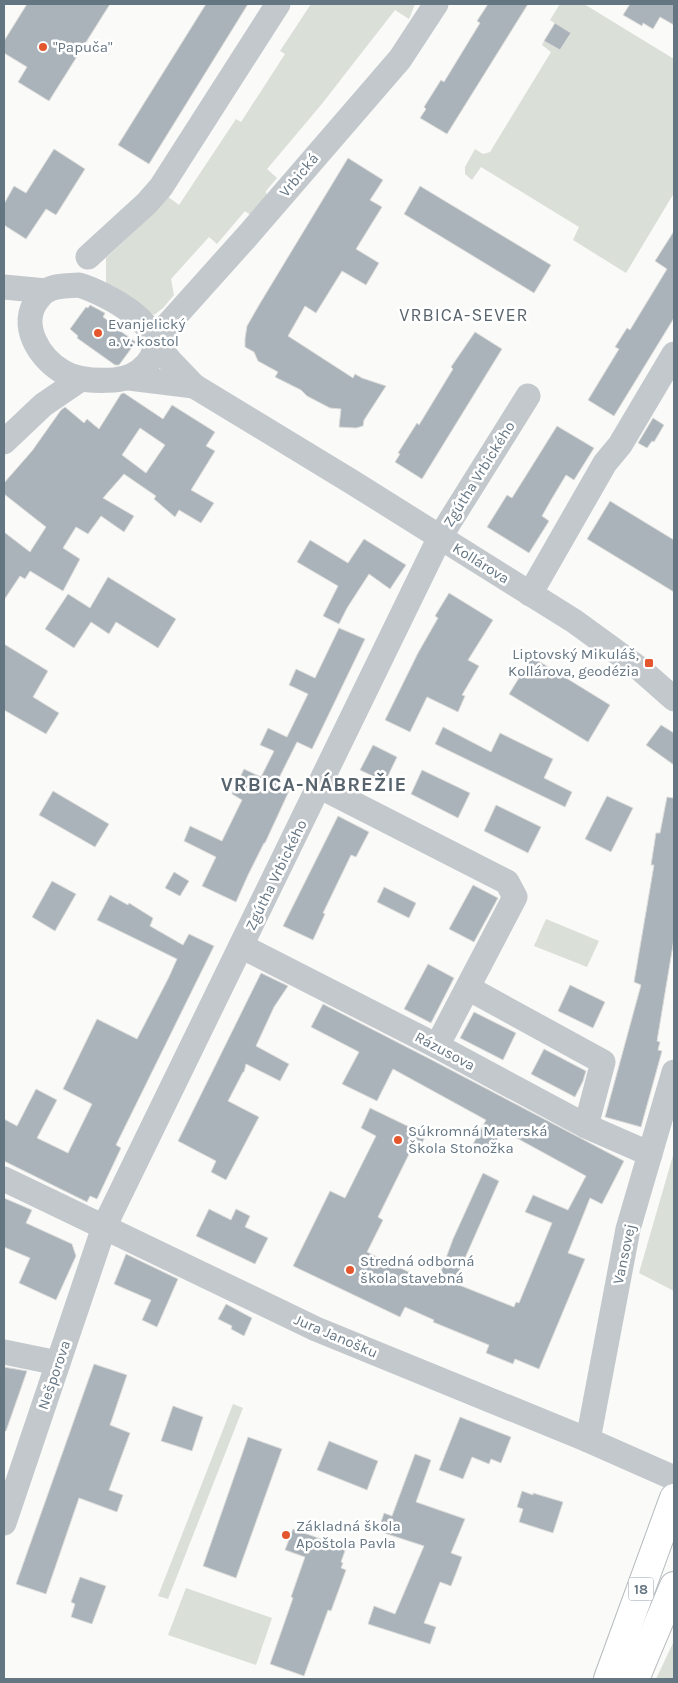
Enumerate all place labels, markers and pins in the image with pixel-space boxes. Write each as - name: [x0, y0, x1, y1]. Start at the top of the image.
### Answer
- place label: "Papuča": [53, 38, 113, 56]
- marker: "Papuča": [37, 41, 49, 53]
- place label: Evanjelický a. v. kostol: [108, 315, 186, 350]
- marker: Evanjelický a. v. kostol: [92, 327, 104, 339]
- place label: Liptovský Mikuláš, Kollárova, geodézia: [508, 645, 639, 680]
- marker: Liptovský Mikuláš, Kollárova, geodézia: [643, 657, 655, 669]
- place label: Súkromná Materská Škola Stonožka: [408, 1122, 547, 1157]
- marker: Súkromná Materská Škola Stonožka: [392, 1134, 404, 1146]
- place label: Stredná odborná škola stavebná: [360, 1252, 475, 1287]
- marker: Stredná odborná škola stavebná: [344, 1264, 356, 1276]
- place label: Základná škola Apoštola Pavla: [296, 1517, 401, 1552]
- marker: Základná škola Apoštola Pavla: [280, 1529, 292, 1541]

